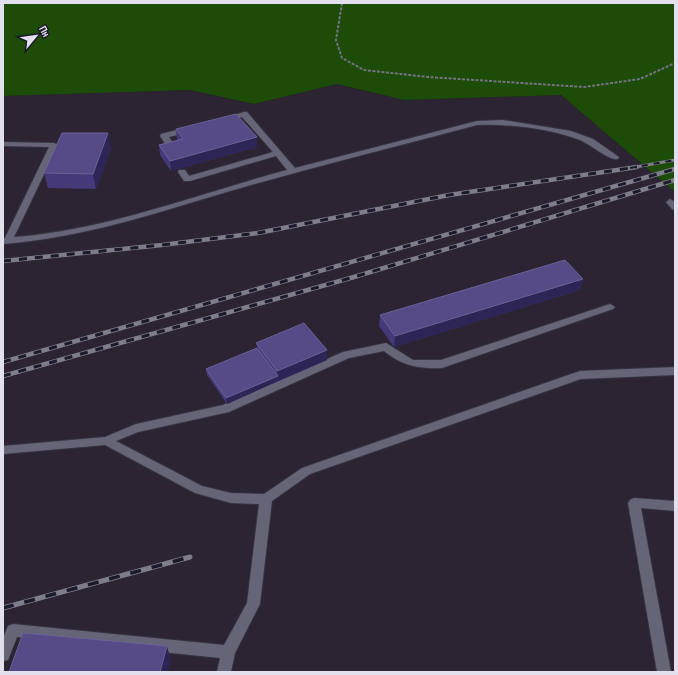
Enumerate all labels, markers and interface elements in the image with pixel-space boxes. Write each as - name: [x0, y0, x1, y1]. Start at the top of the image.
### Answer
- north arrow: [16, 16, 56, 56]
- text: Пн: [36, 24, 53, 39]

